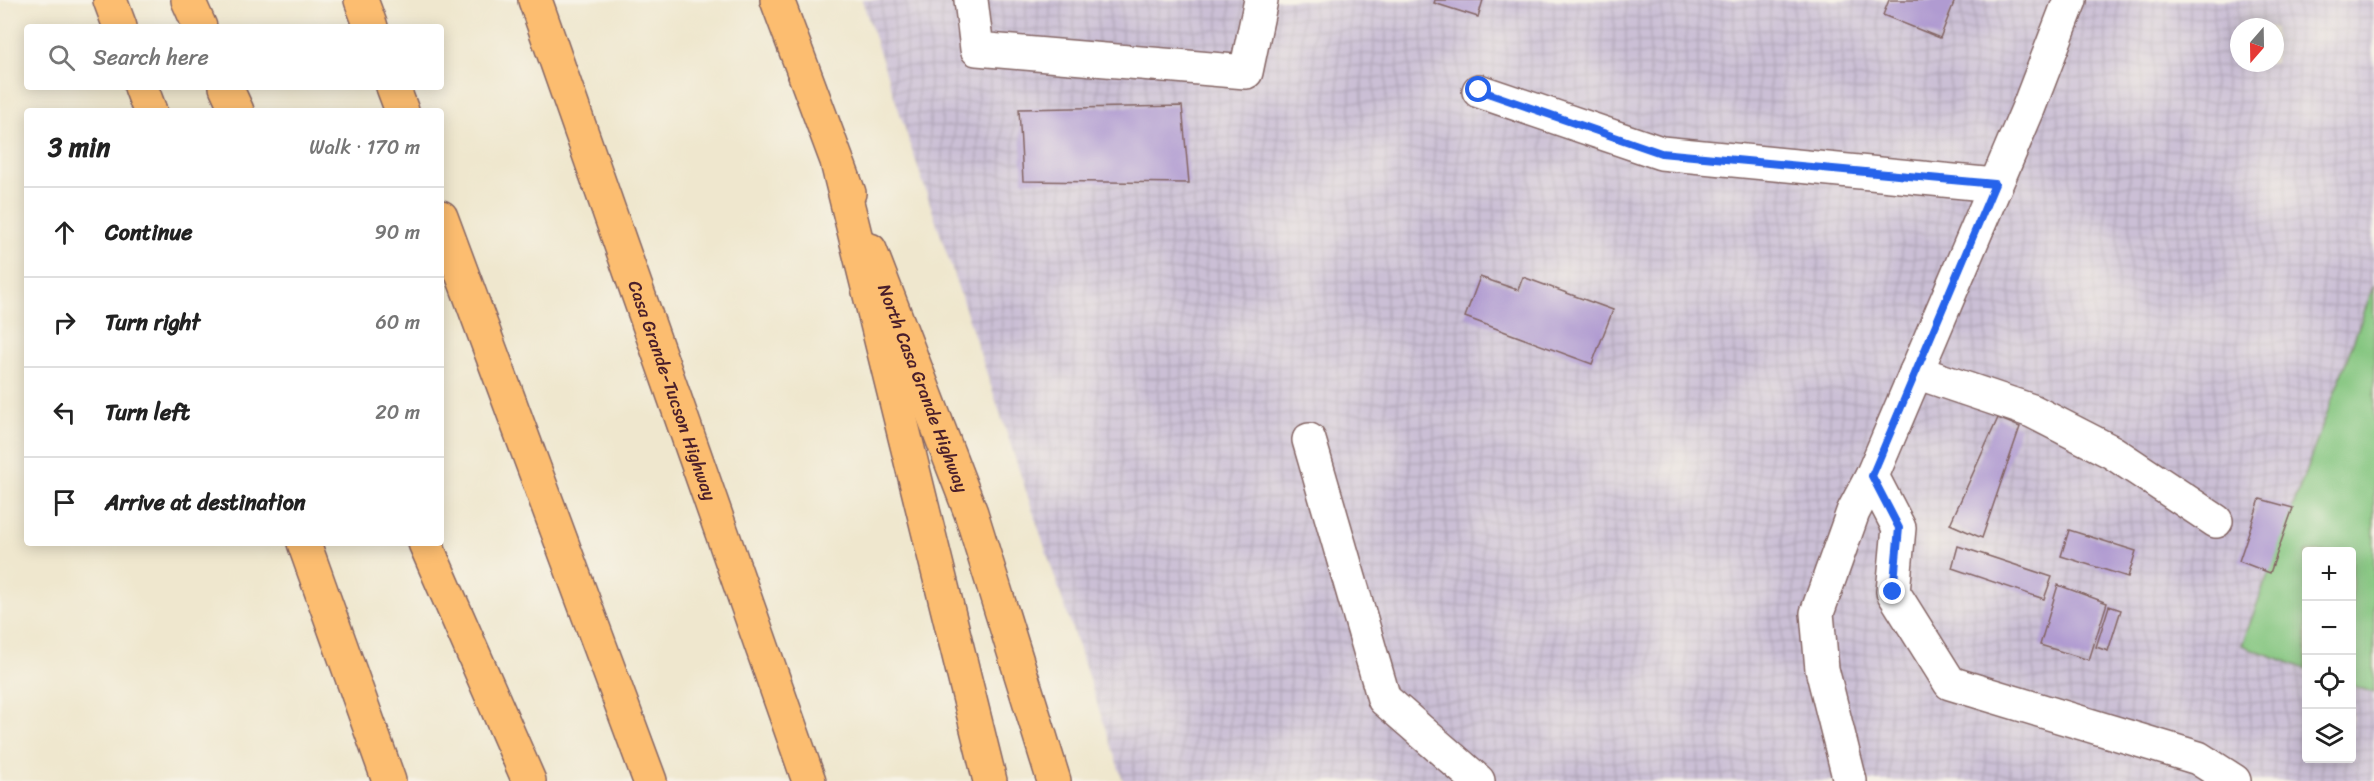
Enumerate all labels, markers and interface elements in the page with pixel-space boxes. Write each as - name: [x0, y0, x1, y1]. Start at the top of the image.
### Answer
- north arrow: [2230, 18, 2284, 72]
- search box: [24, 24, 444, 90]
- text: Search here: [93, 38, 209, 77]
- icon: search: [45, 41, 78, 74]
- route start: [1465, 76, 1491, 102]
- text: 3 min: [48, 124, 110, 170]
- text: Walk · 170 m: [309, 130, 420, 165]
- text: Continue: [105, 213, 193, 252]
- text: 90 m: [375, 215, 420, 250]
- icon: ahead: [48, 216, 81, 249]
- street label: Casa Grande-Tucson Highway: [619, 276, 726, 506]
- street label: North Casa Grande Highway: [868, 279, 978, 498]
- text: Turn right: [105, 303, 200, 342]
- text: 60 m: [375, 305, 420, 340]
- icon: right: [48, 306, 81, 339]
- text: Turn left: [105, 393, 190, 432]
- text: 20 m: [375, 395, 420, 430]
- icon: left: [48, 396, 81, 429]
- text: Arrive at destination: [105, 483, 306, 522]
- icon: arrive: [48, 486, 81, 519]
- map controls: [2302, 547, 2356, 763]
- button: +: [2302, 547, 2356, 601]
- route end: [1879, 578, 1905, 604]
- button: −: [2302, 601, 2356, 655]
- button: locate: [2302, 655, 2356, 709]
- button: layers: [2302, 709, 2356, 763]

